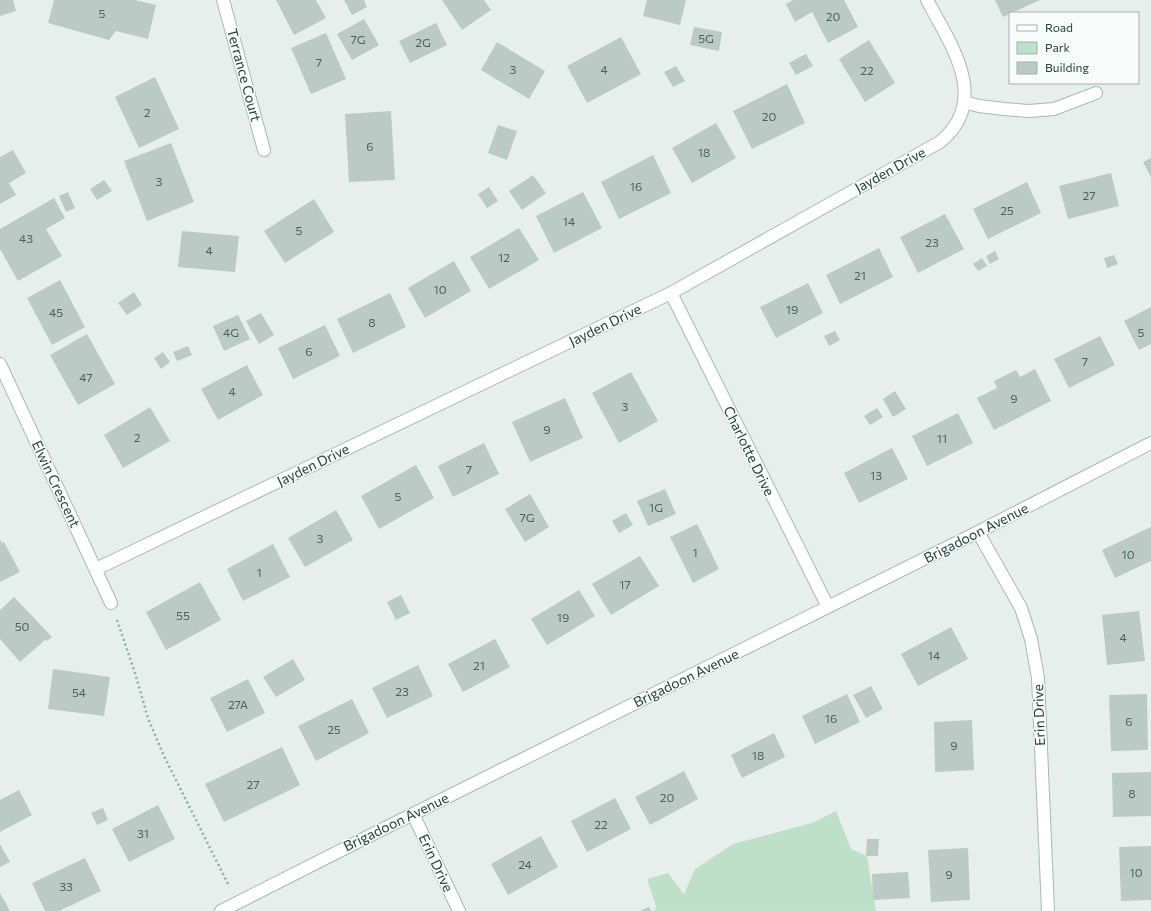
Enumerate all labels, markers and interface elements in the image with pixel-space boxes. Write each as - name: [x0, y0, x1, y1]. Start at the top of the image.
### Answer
- house number: 5: [99, 6, 106, 20]
- house number: 20: [826, 9, 840, 23]
- legend: [1009, 12, 1139, 84]
- text: Road: [1045, 20, 1073, 34]
- street label: Terrance Court: [224, 26, 265, 124]
- house number: 5G: [698, 31, 714, 45]
- house number: 7G: [350, 32, 366, 46]
- house number: 2G: [415, 35, 431, 49]
- text: Park: [1045, 40, 1071, 54]
- house number: 7: [316, 55, 322, 69]
- text: Building: [1045, 60, 1089, 74]
- house number: 3: [510, 62, 517, 76]
- house number: 4: [600, 62, 608, 76]
- house number: 22: [860, 63, 874, 77]
- house number: 2: [144, 105, 151, 119]
- house number: 20: [762, 109, 776, 123]
- house number: 6: [366, 139, 374, 153]
- street label: Jayden Drive: [851, 143, 928, 196]
- house number: 18: [698, 145, 710, 159]
- house number: 3: [156, 174, 163, 188]
- house number: 16: [630, 179, 642, 193]
- house number: 27: [1083, 188, 1095, 202]
- house number: 25: [1000, 203, 1014, 217]
- house number: 14: [563, 214, 575, 228]
- house number: 5: [296, 223, 303, 237]
- house number: 43: [19, 231, 33, 245]
- house number: 23: [925, 235, 939, 249]
- house number: 4: [205, 243, 213, 257]
- house number: 12: [498, 250, 510, 264]
- house number: 21: [854, 268, 866, 282]
- house number: 10: [434, 282, 447, 296]
- street label: Jayden Drive: [566, 300, 644, 349]
- house number: 19: [786, 302, 798, 316]
- house number: 45: [49, 305, 63, 319]
- house number: 8: [368, 315, 376, 329]
- house number: 4G: [223, 325, 239, 339]
- house number: 5: [1138, 325, 1145, 339]
- house number: 6: [305, 344, 313, 358]
- house number: 7: [1082, 354, 1088, 368]
- house number: 47: [79, 370, 93, 384]
- house number: 4: [228, 384, 236, 398]
- house number: 9: [1010, 391, 1018, 405]
- house number: 3: [622, 399, 629, 413]
- street label: Charlotte Drive: [720, 403, 778, 498]
- house number: 9: [543, 422, 551, 436]
- house number: 2: [134, 430, 141, 444]
- house number: 11: [937, 431, 947, 445]
- street label: Elwin Crescent: [29, 438, 84, 530]
- street label: Jayden Drive: [274, 440, 352, 489]
- house number: 7: [466, 462, 472, 476]
- house number: 13: [870, 468, 882, 482]
- house number: 5: [395, 489, 402, 503]
- street label: Brigadoon Avenue: [921, 499, 1031, 566]
- house number: 1G: [649, 500, 663, 514]
- house number: 7G: [519, 510, 535, 524]
- house number: 3: [317, 531, 324, 545]
- house number: 1: [692, 545, 698, 559]
- house number: 10: [1122, 547, 1135, 561]
- house number: 1: [256, 565, 262, 579]
- house number: 17: [619, 577, 631, 591]
- house number: 55: [176, 608, 190, 622]
- house number: 19: [557, 610, 569, 624]
- house number: 50: [15, 619, 30, 633]
- house number: 4: [1119, 630, 1127, 644]
- street label: Brigadoon Avenue: [630, 645, 741, 710]
- house number: 14: [928, 648, 940, 662]
- house number: 21: [473, 658, 485, 672]
- house number: 23: [395, 684, 409, 698]
- street label: Erin Drive: [1029, 684, 1048, 746]
- house number: 54: [72, 685, 86, 699]
- house number: 27A: [228, 697, 248, 711]
- house number: 16: [825, 711, 837, 725]
- house number: 6: [1125, 714, 1133, 728]
- house number: 25: [327, 722, 341, 736]
- house number: 9: [950, 738, 958, 752]
- house number: 18: [752, 748, 764, 762]
- house number: 27: [247, 777, 259, 791]
- house number: 8: [1128, 786, 1136, 800]
- street label: Brigadoon Avenue: [340, 789, 451, 854]
- house number: 20: [660, 790, 674, 804]
- house number: 22: [594, 817, 608, 831]
- house number: 31: [137, 826, 149, 840]
- street label: Erin Drive: [416, 831, 457, 894]
- house number: 24: [518, 857, 532, 871]
- house number: 10: [1130, 865, 1143, 879]
- house number: 9: [945, 867, 953, 881]
- house number: 33: [59, 879, 73, 893]

